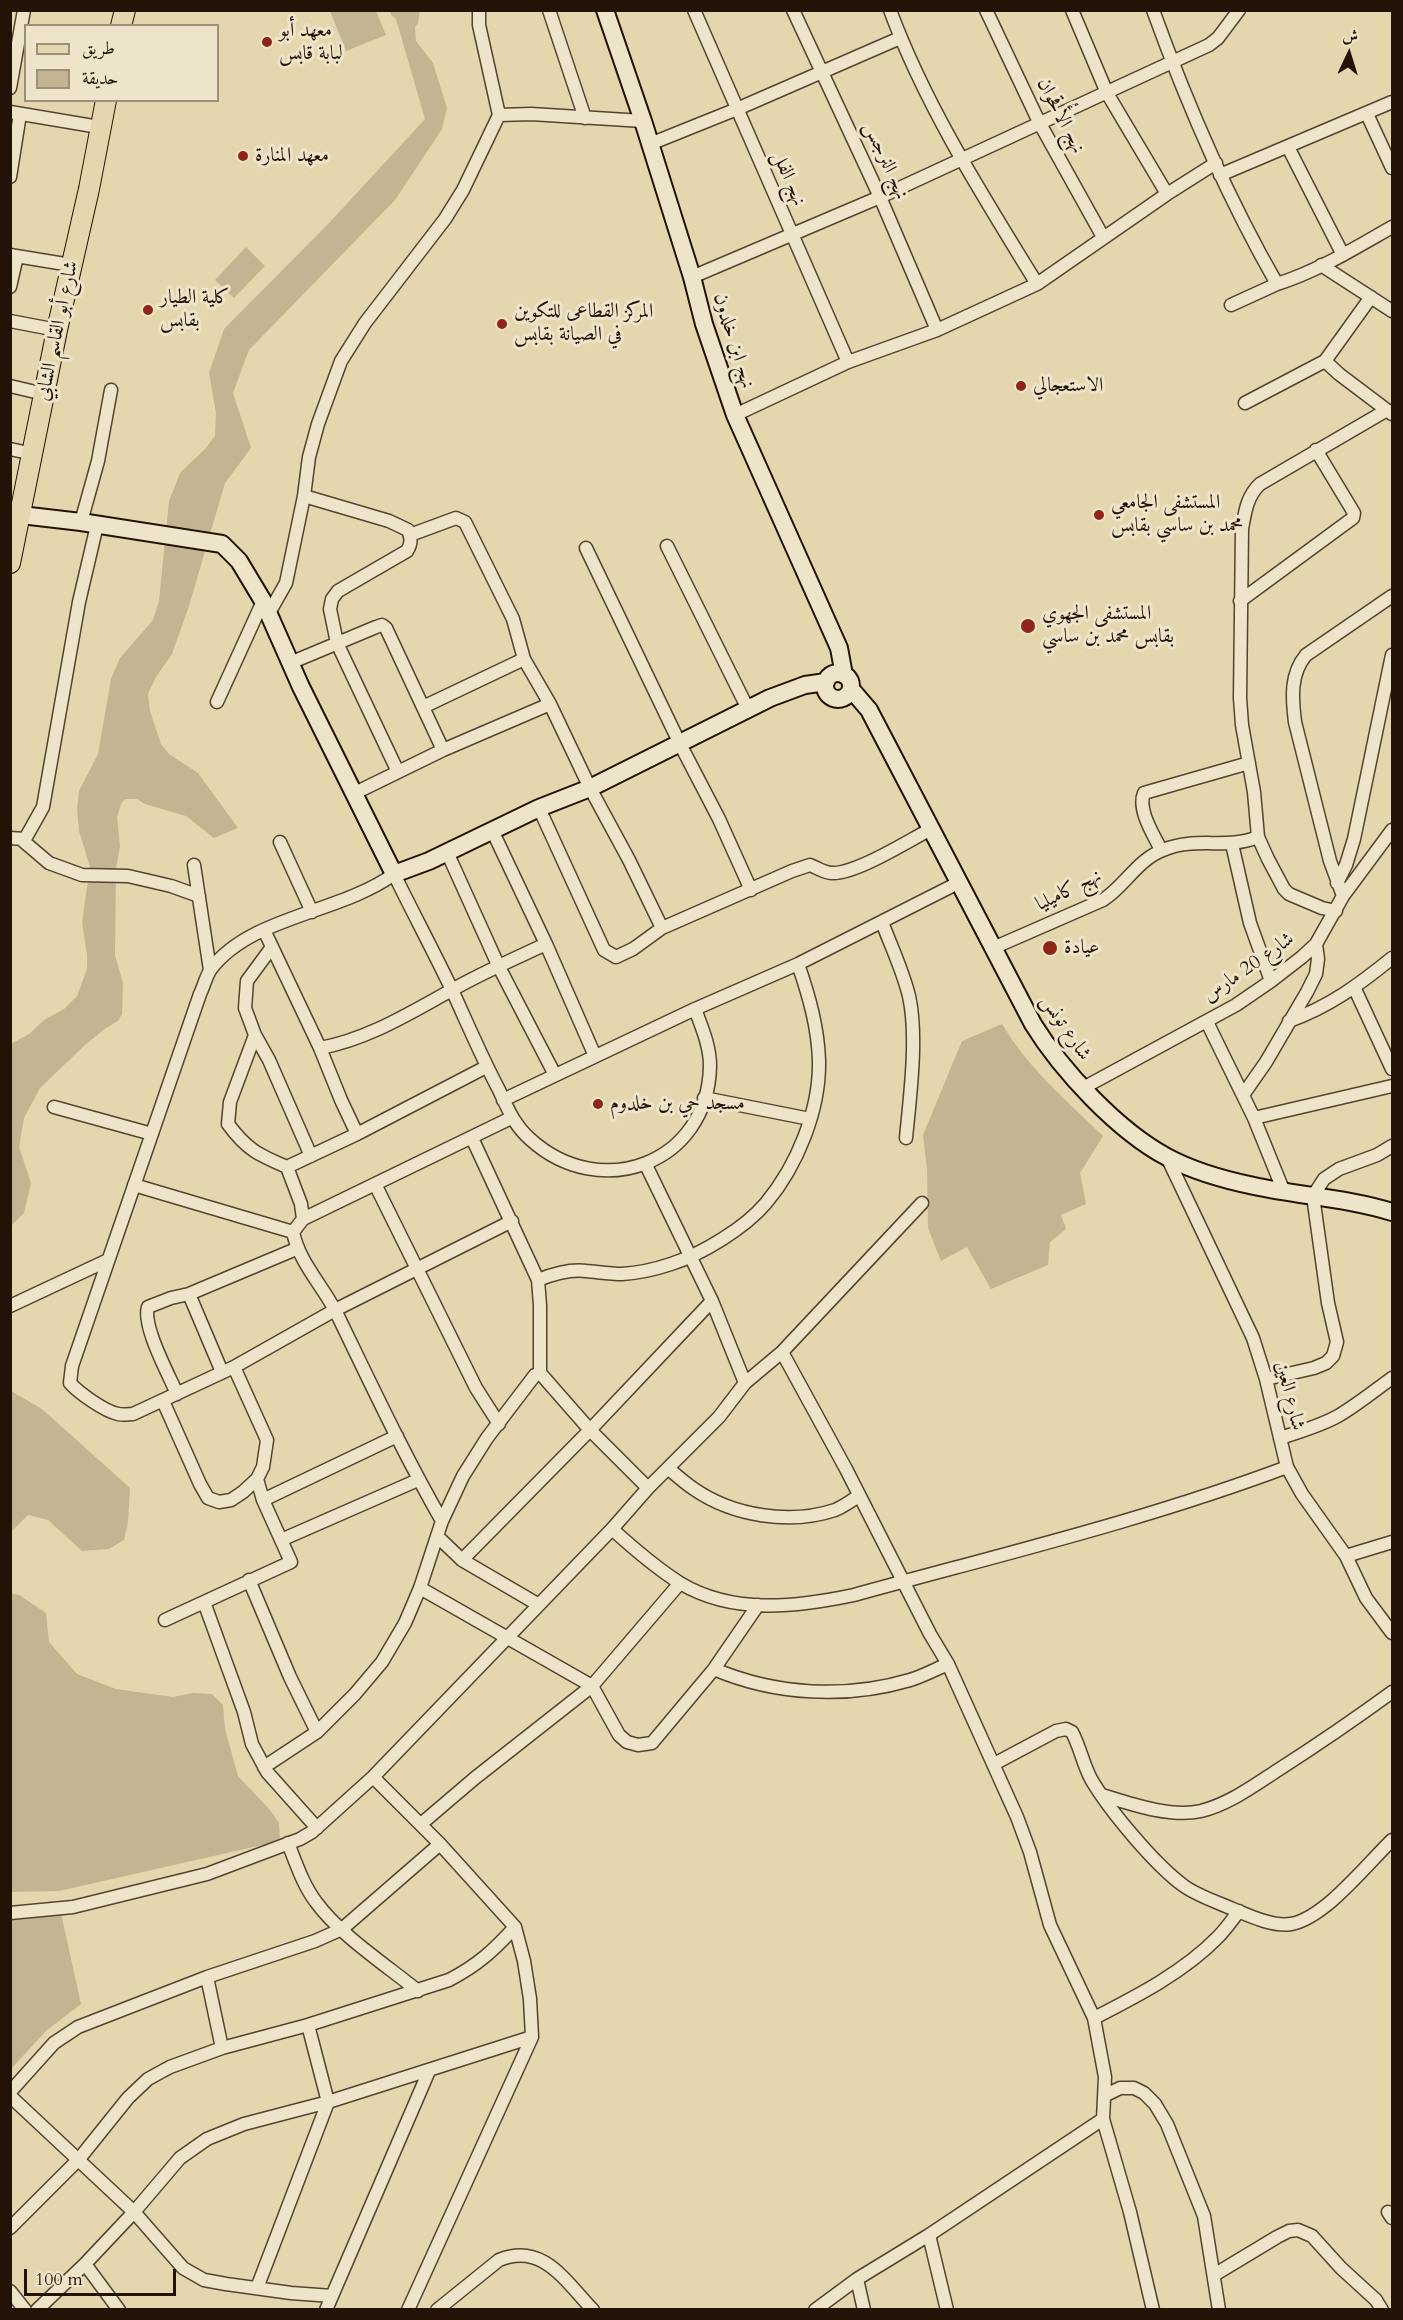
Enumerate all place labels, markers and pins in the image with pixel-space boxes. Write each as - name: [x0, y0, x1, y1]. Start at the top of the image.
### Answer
- place label: معهد أبو لبابة قابس: [279, 19, 343, 66]
- marker: معهد أبو لبابة قابس: [260, 35, 274, 49]
- place label: معهد المنارة: [255, 144, 329, 168]
- marker: معهد المنارة: [236, 149, 250, 163]
- place label: كلية الطيار بقابس: [160, 286, 230, 333]
- place label: المركز القطاعى للتكوين في الصيانة بقابس: [514, 300, 653, 347]
- marker: كلية الطيار بقابس: [141, 303, 155, 317]
- marker: المركز القطاعى للتكوين في الصيانة بقابس: [495, 317, 509, 331]
- place label: الاستعجالي: [1033, 374, 1103, 398]
- marker: الاستعجالي: [1014, 379, 1028, 393]
- place label: المستشفى الجامعي محمد بن ساسي بقابس: [1111, 491, 1243, 538]
- marker: المستشفى الجامعي محمد بن ساسي بقابس: [1092, 508, 1106, 522]
- place label: المستشفى الجهوي بقابس محمد بن ساسي: [1042, 602, 1174, 649]
- marker: المستشفى الجهوي بقابس محمد بن ساسي: [1019, 617, 1037, 635]
- place label: عيادة: [1064, 936, 1099, 960]
- marker: عيادة: [1041, 939, 1059, 957]
- place label: مسجد حي بن خلدوم: [610, 1092, 745, 1116]
- marker: مسجد حي بن خلدوم: [591, 1097, 605, 1111]

